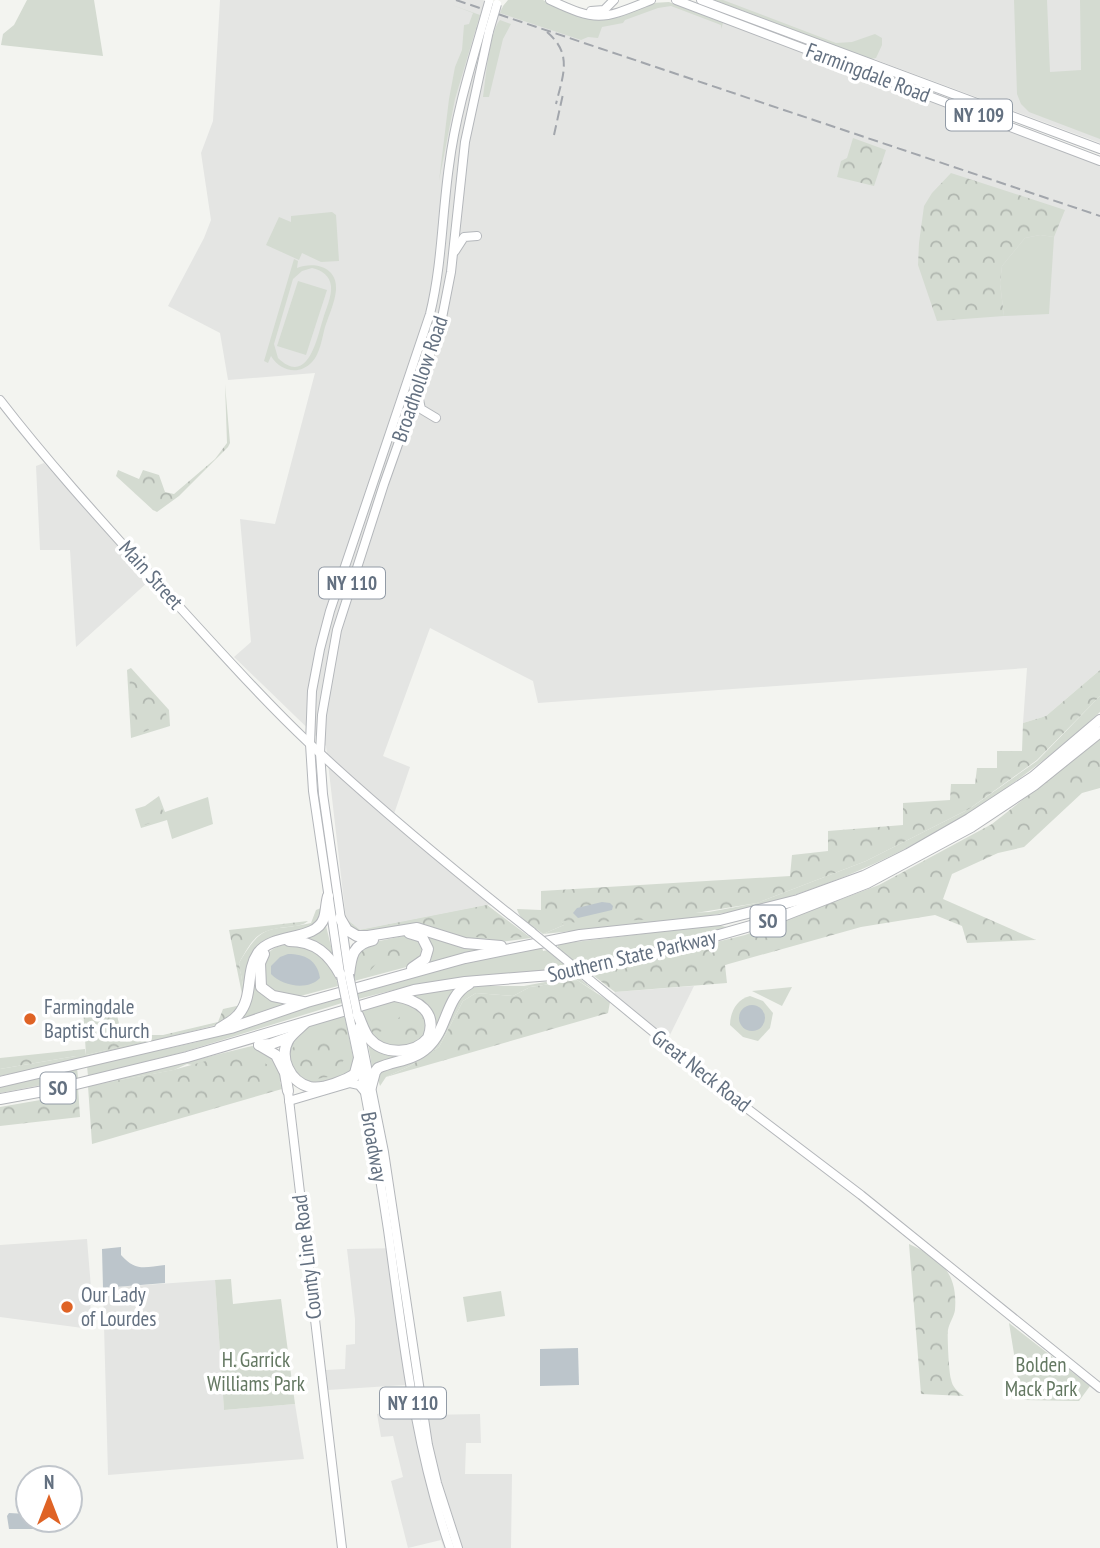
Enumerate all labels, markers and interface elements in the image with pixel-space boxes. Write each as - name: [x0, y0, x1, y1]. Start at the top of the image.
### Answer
- street label: Farmingdale Road: [802, 37, 934, 109]
- road number: NY 109: [946, 99, 1012, 130]
- street label: Broadhollow Road: [385, 312, 454, 445]
- street label: Main Street: [113, 535, 189, 615]
- road number: NY 110: [319, 568, 385, 598]
- road number: SO: [750, 906, 786, 937]
- street label: Southern State Parkway: [545, 923, 719, 988]
- place label: Farmingdale Baptist Church: [44, 993, 150, 1044]
- marker: Farmingdale Baptist Church: [22, 1011, 38, 1027]
- street label: Great Neck Road: [646, 1023, 756, 1118]
- road number: SO: [41, 1072, 76, 1104]
- street label: Broadway: [355, 1110, 394, 1184]
- street label: County Line Road: [285, 1193, 328, 1321]
- place label: Our Lady of Lourdes: [81, 1281, 156, 1332]
- marker: Our Lady of Lourdes: [59, 1299, 75, 1315]
- park label: H. Garrick Williams Park: [207, 1346, 305, 1397]
- park label: Bolden Mack Park: [1005, 1351, 1077, 1402]
- road number: NY 110: [380, 1387, 446, 1418]
- north arrow: [14, 1464, 84, 1534]
- text: N: [44, 1470, 54, 1494]

